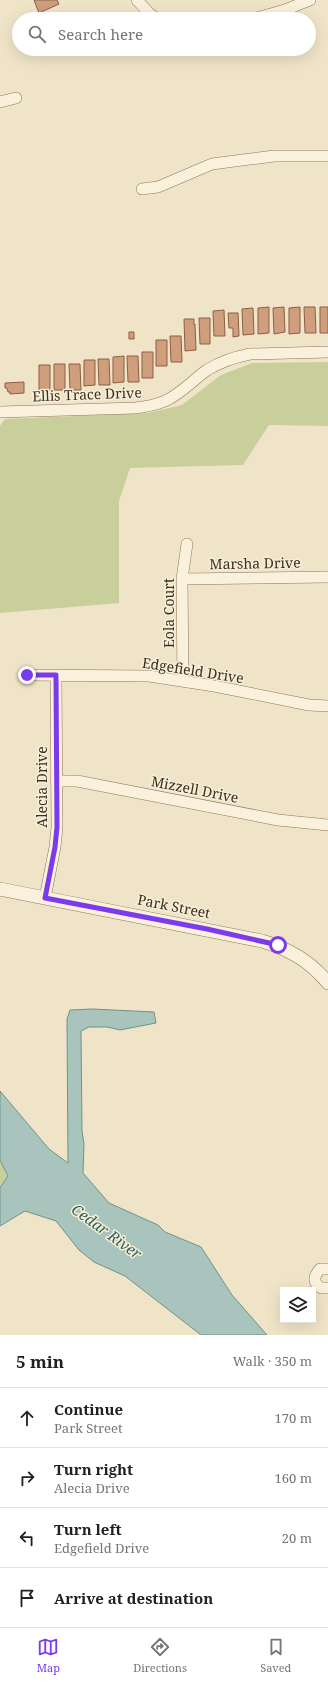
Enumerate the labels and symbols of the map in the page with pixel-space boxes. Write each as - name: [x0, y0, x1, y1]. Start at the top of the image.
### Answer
- street label: Ellis Trace Drive: [32, 383, 142, 405]
- street label: Marsha Drive: [209, 553, 301, 573]
- street label: Eola Court: [159, 578, 178, 648]
- street label: Edgefield Drive: [141, 653, 245, 687]
- route end: [18, 666, 36, 684]
- street label: Alecia Drive: [32, 746, 51, 828]
- street label: Mizzell Drive: [150, 771, 240, 807]
- street label: Park Street: [136, 890, 212, 922]
- route start: [269, 936, 287, 954]
- water label: Cedar River: [68, 1199, 147, 1264]

